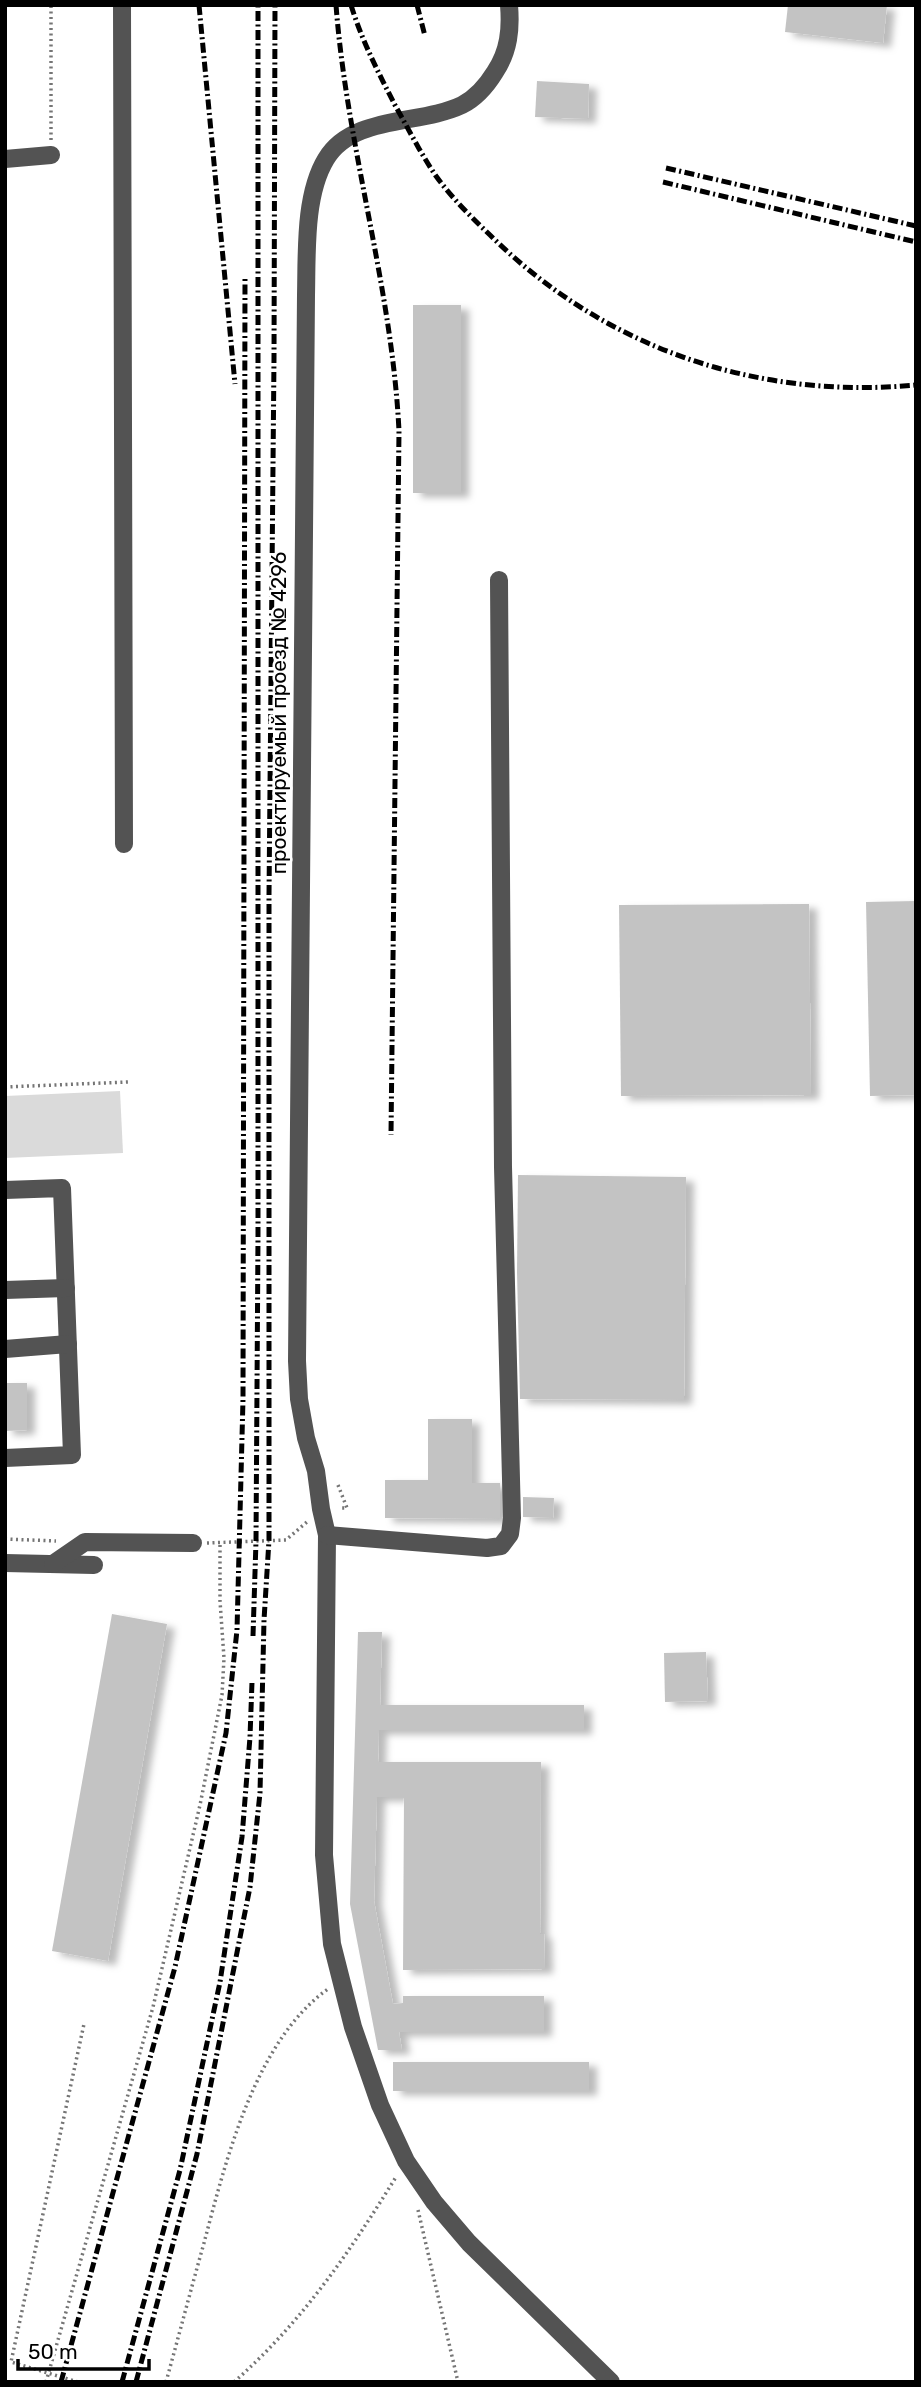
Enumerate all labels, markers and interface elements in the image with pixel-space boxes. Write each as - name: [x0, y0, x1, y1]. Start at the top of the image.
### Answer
- street label: проектируемый проезд № 4296: [266, 552, 291, 874]
- scale bar: [18, 2328, 149, 2372]
- text: 50 m: [28, 2339, 78, 2364]

